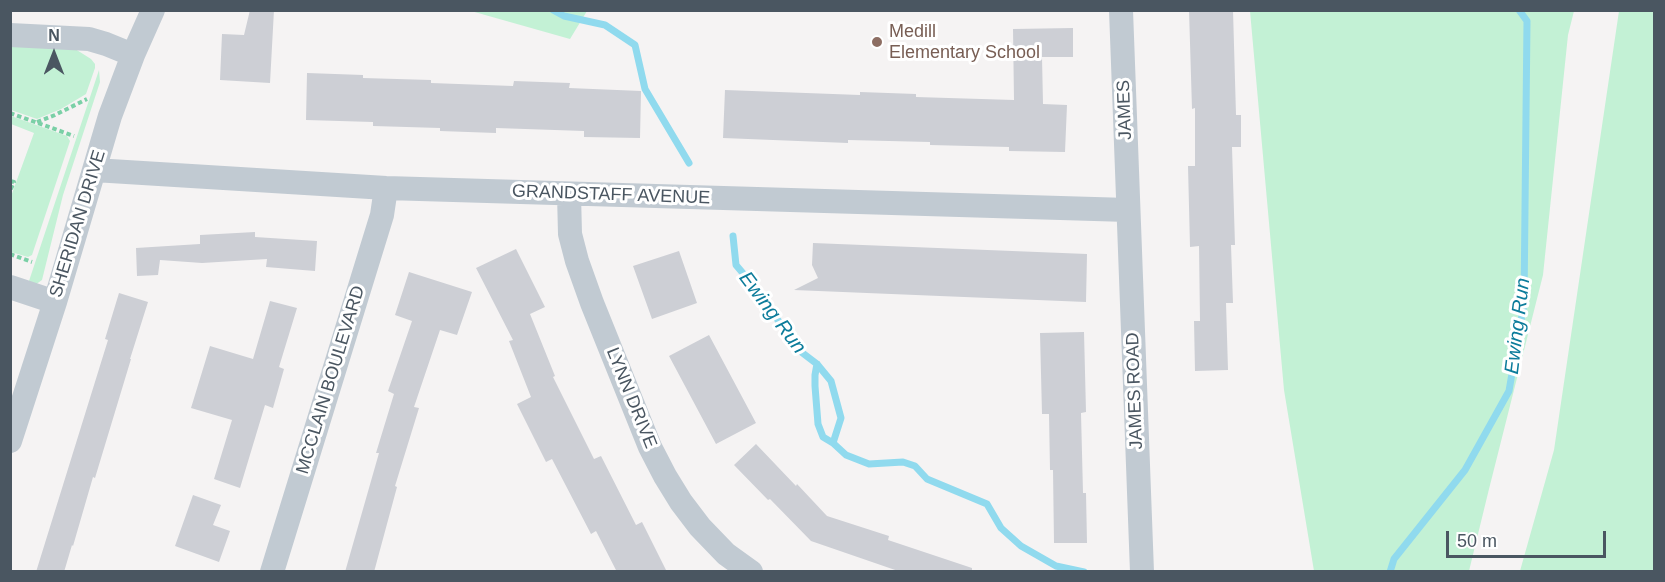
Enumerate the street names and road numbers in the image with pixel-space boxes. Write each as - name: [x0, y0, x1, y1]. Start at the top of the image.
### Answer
- street label: JAMES: [1113, 80, 1137, 140]
- street label: SHERIDAN DRIVE: [45, 148, 111, 300]
- street label: GRANDSTAFF AVENUE: [512, 181, 710, 209]
- street label: MCCLAIN BOULEVARD: [292, 283, 370, 477]
- street label: JAMES ROAD: [1122, 332, 1148, 450]
- street label: LYNN DRIVE: [601, 344, 661, 452]

